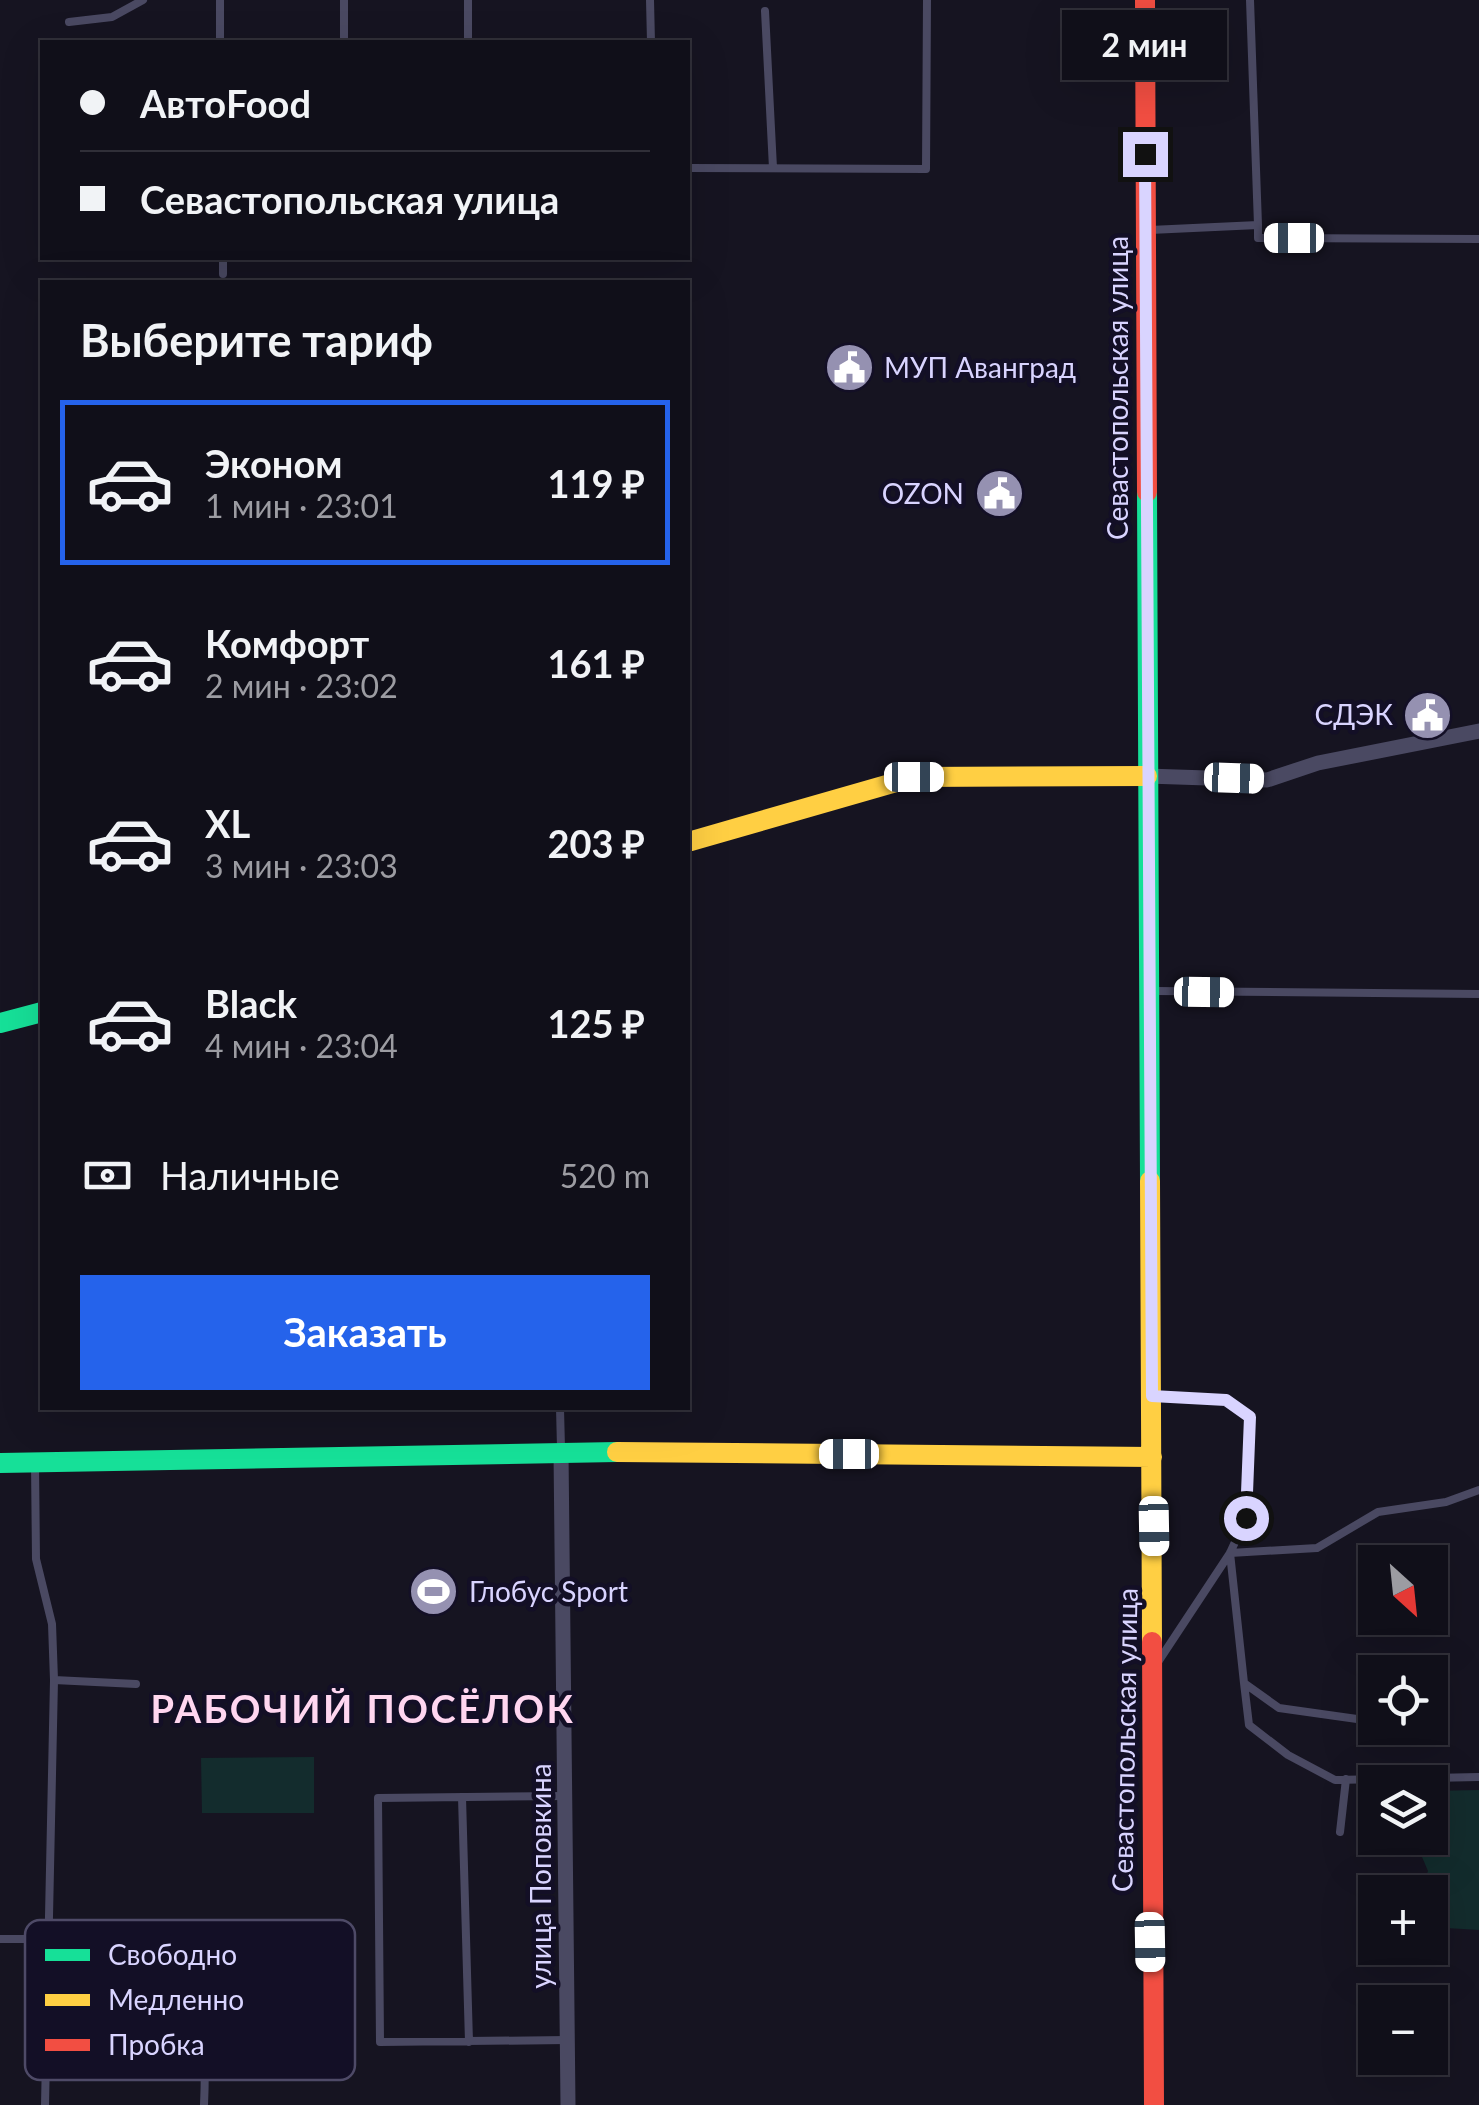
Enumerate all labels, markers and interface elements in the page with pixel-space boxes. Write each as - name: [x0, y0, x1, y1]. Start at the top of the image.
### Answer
- callout: 2 мин: [1062, 9, 1228, 79]
- text: 2 мин: [1101, 25, 1188, 64]
- text: АвтоFood: [140, 80, 311, 126]
- route end: [1123, 132, 1168, 177]
- text: Севастопольская улица: [140, 176, 559, 222]
- car: [1264, 223, 1324, 253]
- street label: Севастопольская улица: [1100, 236, 1134, 540]
- text: Выберите тариф: [80, 313, 433, 367]
- public building icon: МУП Аванград: [823, 342, 875, 394]
- place label: МУП Аванград: [884, 350, 1076, 384]
- icon: car: [85, 438, 175, 528]
- text: Эконом: [205, 440, 343, 486]
- text: 119 ₽: [548, 460, 645, 506]
- public building icon: OZON: [973, 468, 1025, 520]
- place label: OZON: [882, 476, 964, 510]
- text: 1 мин · 23:01: [205, 486, 398, 525]
- icon: car: [85, 618, 175, 708]
- text: Комфорт: [205, 620, 369, 666]
- text: 161 ₽: [548, 640, 645, 686]
- text: 2 мин · 23:02: [205, 666, 398, 705]
- public building icon: СДЭК: [1402, 689, 1454, 741]
- place label: СДЭК: [1315, 697, 1393, 731]
- car: [884, 762, 944, 792]
- car: [1203, 762, 1265, 794]
- icon: car: [85, 798, 175, 888]
- text: XL: [205, 800, 250, 846]
- text: 203 ₽: [548, 820, 645, 866]
- text: 3 мин · 23:03: [205, 846, 398, 885]
- car: [1174, 976, 1234, 1008]
- icon: car: [85, 978, 175, 1068]
- text: Black: [205, 980, 297, 1026]
- text: 125 ₽: [548, 1000, 645, 1046]
- text: 4 мин · 23:04: [205, 1026, 398, 1065]
- icon: cash: [80, 1148, 135, 1203]
- text: Наличные: [160, 1152, 340, 1198]
- text: 520 m: [560, 1156, 650, 1195]
- button: Заказать: [80, 1275, 650, 1390]
- car: [819, 1439, 879, 1469]
- car: [1138, 1496, 1170, 1556]
- route start: [1224, 1496, 1269, 1541]
- north arrow: [1358, 1545, 1448, 1635]
- map controls: [1358, 1545, 1448, 2075]
- sports icon: Глобус Sport: [408, 1566, 460, 1618]
- place label: Глобус Sport: [469, 1574, 628, 1608]
- street label: Севастопольская улица: [1104, 1588, 1144, 1892]
- button: locate: [1358, 1655, 1448, 1745]
- district label: РАБОЧИЙ ПОСЁЛОК: [151, 1685, 576, 1731]
- street label: улица Поповкина: [523, 1763, 557, 1989]
- button: layers: [1358, 1765, 1448, 1855]
- button: +: [1358, 1875, 1448, 1965]
- car: [1134, 1912, 1166, 1972]
- legend: [25, 1920, 355, 2080]
- text: Свободно: [108, 1937, 237, 1971]
- text: Медленно: [108, 1982, 244, 2016]
- button: −: [1358, 1985, 1448, 2075]
- text: Пробка: [108, 2027, 205, 2061]

